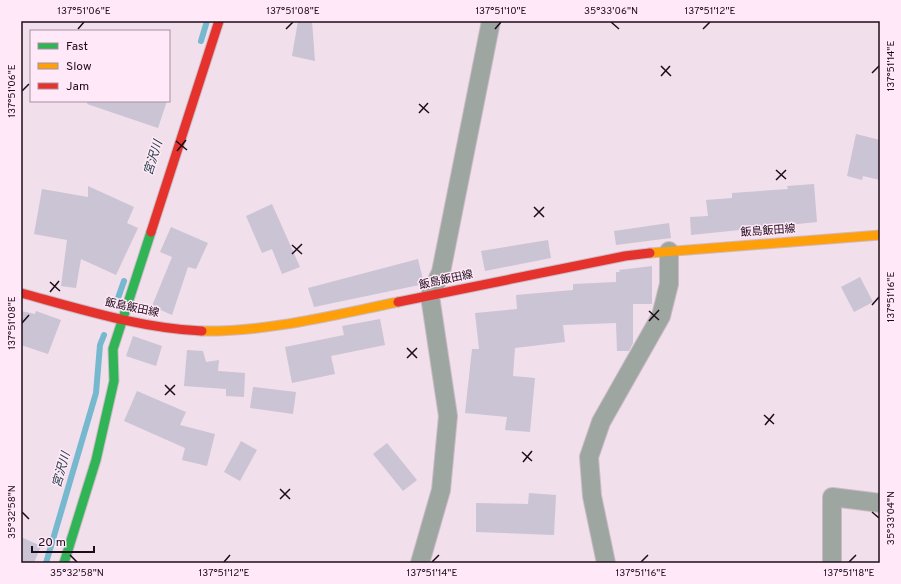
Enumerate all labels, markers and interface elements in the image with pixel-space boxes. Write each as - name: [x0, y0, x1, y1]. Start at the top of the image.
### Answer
- text: 137°51'06"E: [57, 5, 111, 18]
- text: 137°51'08"E: [266, 5, 320, 18]
- text: 137°51'10"E: [475, 5, 527, 18]
- text: 35°33'06"N: [584, 5, 638, 18]
- text: 137°51'12"E: [685, 5, 735, 18]
- legend: [30, 30, 170, 102]
- text: Fast: [66, 39, 88, 55]
- text: 137°51'14"E: [885, 41, 898, 91]
- text: Slow: [66, 59, 92, 75]
- text: 137°51'06"E: [6, 64, 19, 118]
- text: Jam: [66, 79, 89, 95]
- water label: 宮沢川: [141, 137, 167, 178]
- street label: 飯島飯田線: [740, 222, 796, 240]
- street label: 飯島飯田線: [418, 267, 474, 293]
- text: 137°51'16"E: [885, 272, 898, 322]
- street label: 飯島飯田線: [104, 295, 160, 321]
- text: 137°51'08"E: [6, 296, 19, 350]
- water label: 宮沢川: [49, 449, 75, 490]
- text: 35°32'58"N: [6, 485, 19, 539]
- text: 35°33'04"N: [885, 491, 898, 545]
- scale bar: [32, 528, 94, 554]
- text: 20 m: [38, 535, 66, 551]
- text: 35°32'58"N: [50, 567, 104, 580]
- text: 137°51'12"E: [199, 567, 249, 580]
- text: 137°51'14"E: [407, 567, 457, 580]
- text: 137°51'16"E: [616, 567, 666, 580]
- text: 137°51'18"E: [824, 567, 874, 580]

